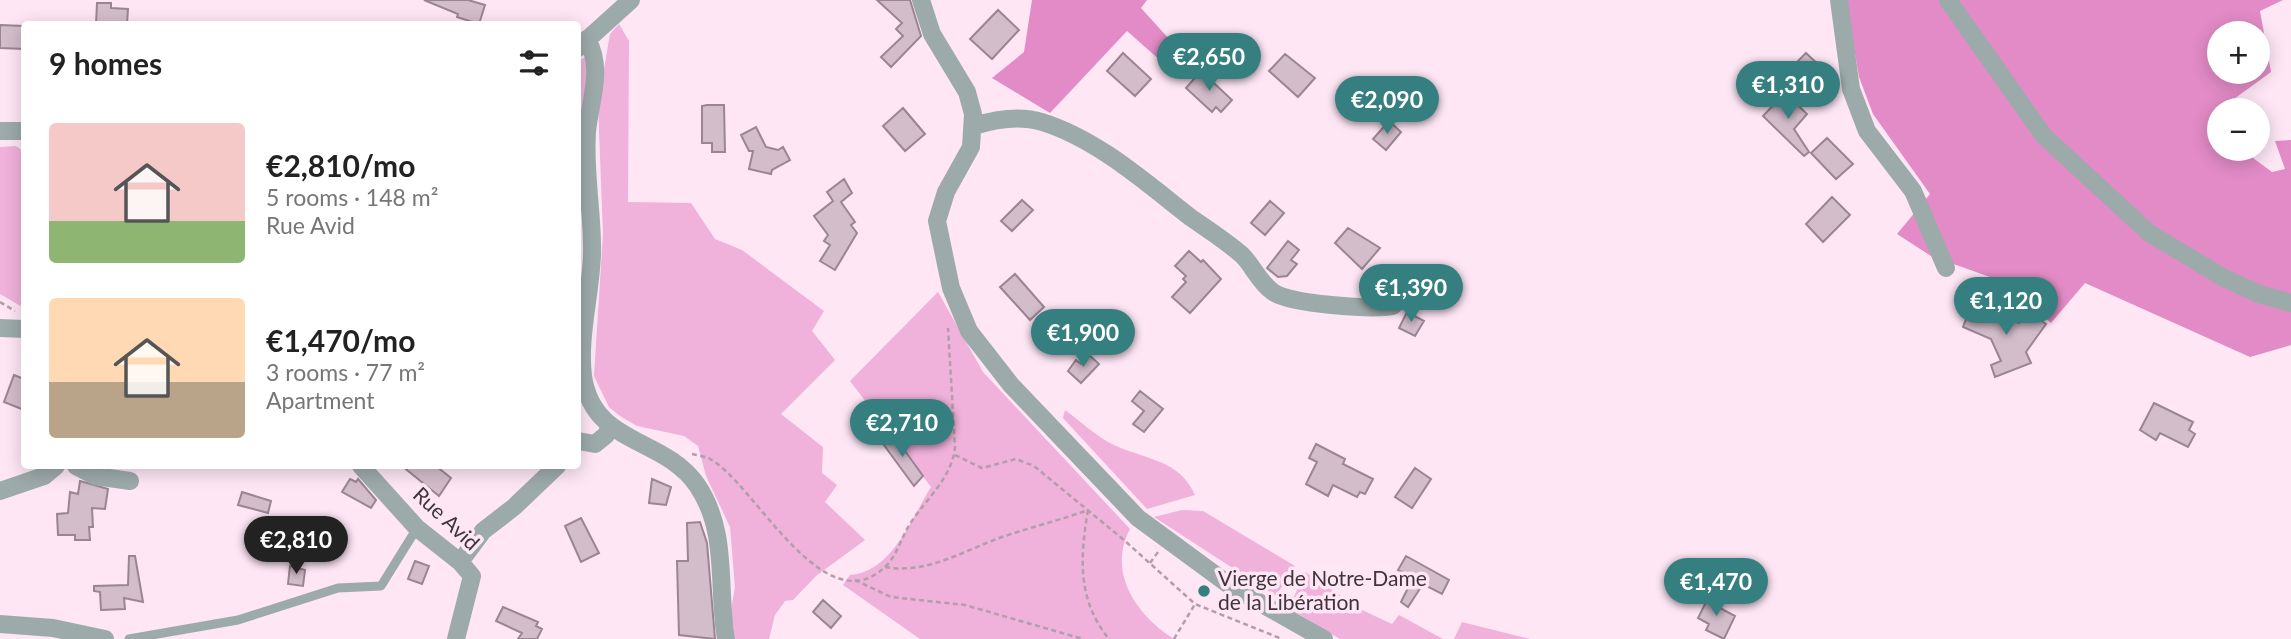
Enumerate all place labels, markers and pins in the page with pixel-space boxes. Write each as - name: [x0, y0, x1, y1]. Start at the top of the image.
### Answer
- pin: €2,650: [1152, 34, 1266, 93]
- pin: €1,310: [1731, 61, 1845, 121]
- pin: €2,090: [1330, 76, 1444, 136]
- pin: €1,390: [1354, 264, 1468, 324]
- pin: €1,120: [1949, 278, 2063, 337]
- pin: €1,900: [1026, 310, 1140, 369]
- pin: €2,710: [845, 400, 959, 459]
- pin: €2,810: [239, 516, 353, 576]
- pin: €1,470: [1659, 558, 1773, 618]
- place label: Vierge de Notre-Dame de la Libération: [1218, 565, 1427, 614]
- marker: Vierge de Notre-Dame de la Libération: [1196, 583, 1212, 599]

